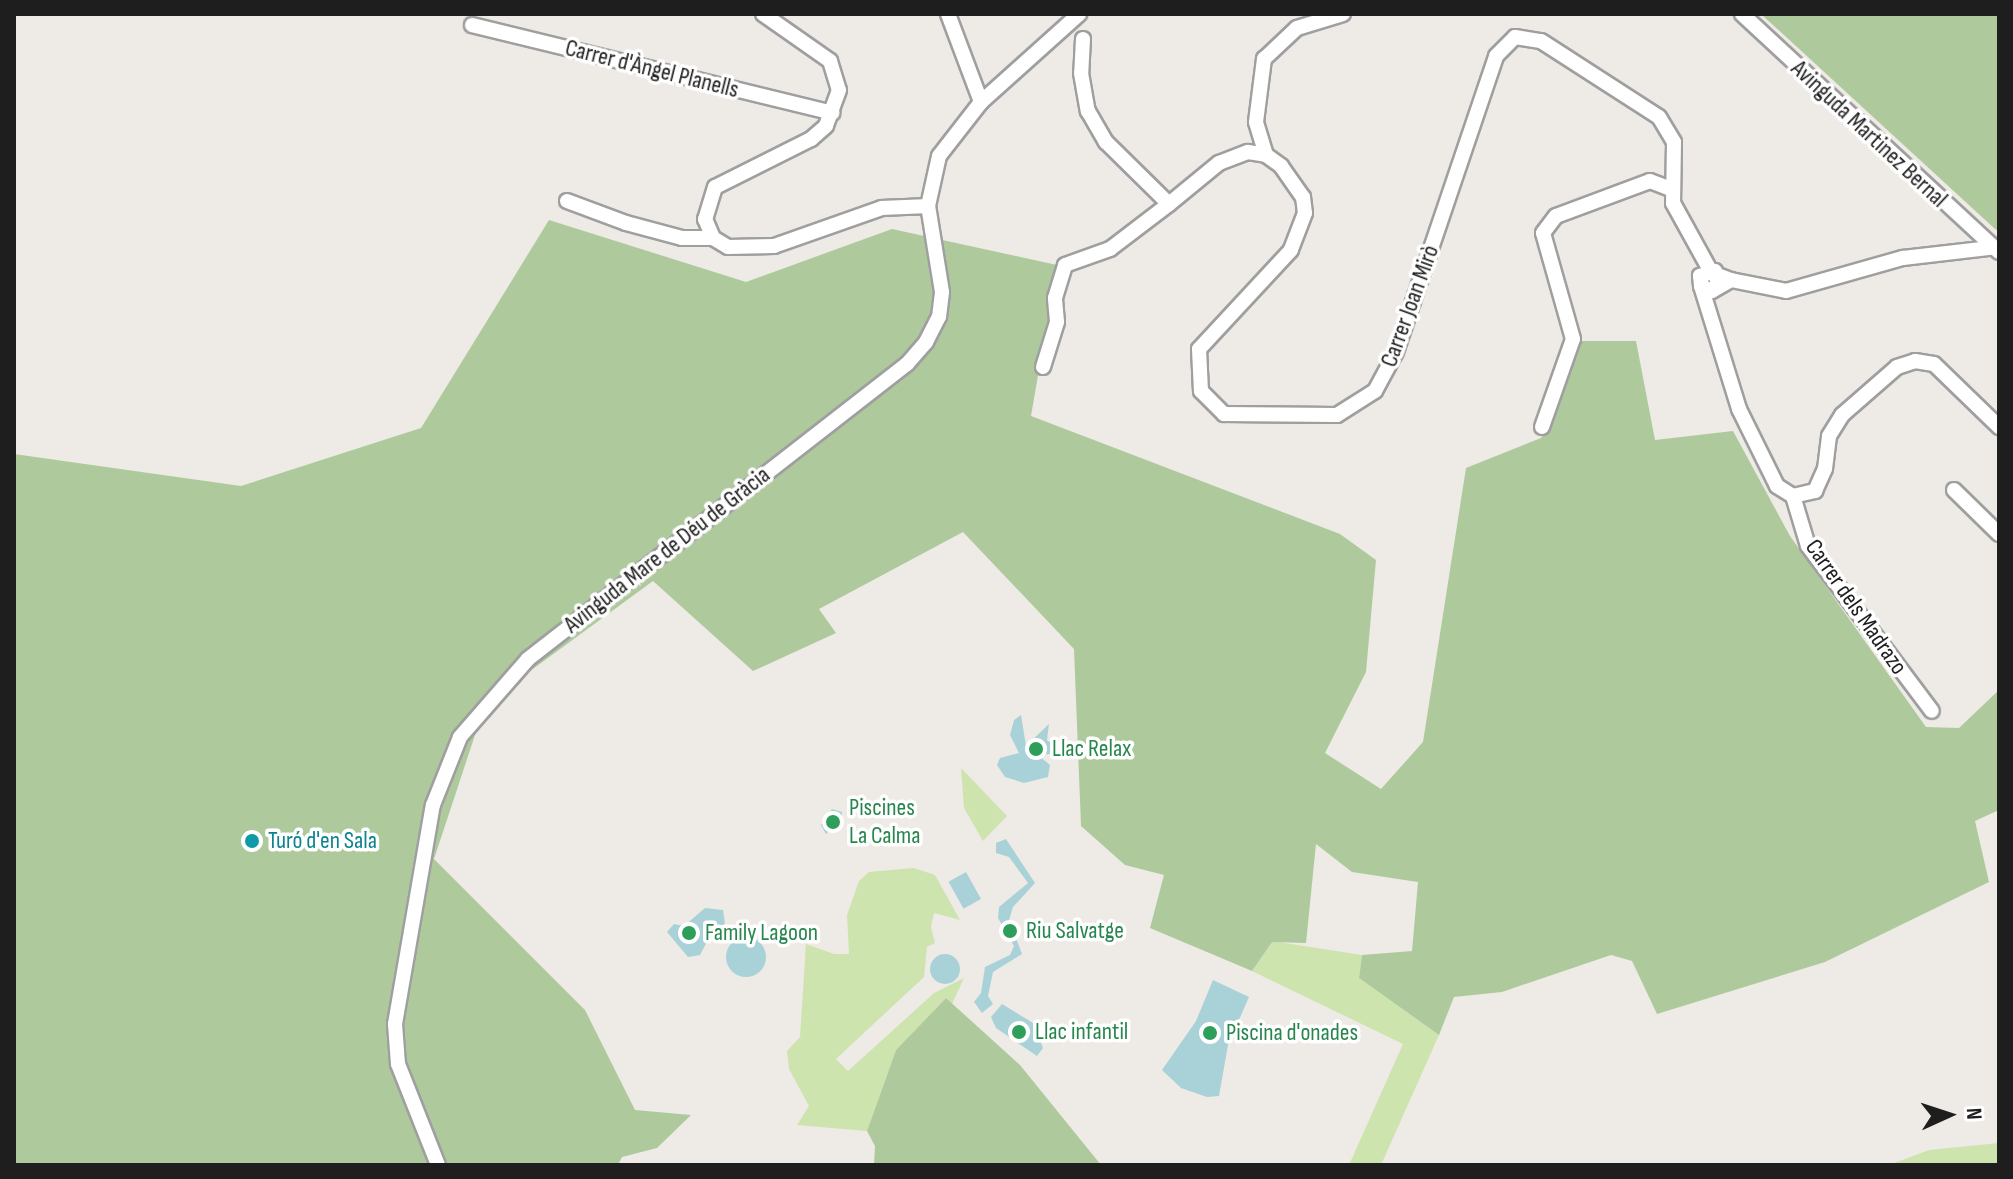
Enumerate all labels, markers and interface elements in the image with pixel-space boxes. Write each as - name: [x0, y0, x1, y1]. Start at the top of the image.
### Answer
- street label: Carrer d'Àngel Planells: [562, 34, 742, 104]
- street label: Avinguda Martinez Bernal: [1785, 54, 1953, 214]
- street label: Carrer Joan Mirò: [1375, 241, 1445, 371]
- street label: Avinguda Mare de Déu de Gràcia: [558, 461, 776, 639]
- street label: Carrer dels Madrazo: [1799, 534, 1913, 680]
- place label: Llac Relax: [1052, 735, 1131, 763]
- marker: Llac Relax: [1027, 740, 1045, 758]
- place label: Piscines La Calma: [849, 794, 921, 850]
- marker: Piscines La Calma: [824, 813, 842, 831]
- place label: Turó d'en Sala: [268, 827, 377, 855]
- marker: Turó d'en Sala: [243, 832, 261, 850]
- place label: Riu Salvatge: [1026, 917, 1124, 945]
- place label: Family Lagoon: [705, 919, 818, 947]
- marker: Riu Salvatge: [1001, 922, 1019, 940]
- marker: Family Lagoon: [680, 924, 698, 942]
- place label: Llac infantil: [1035, 1018, 1128, 1046]
- place label: Piscina d'onades: [1226, 1019, 1358, 1047]
- marker: Llac infantil: [1010, 1023, 1028, 1041]
- marker: Piscina d'onades: [1201, 1024, 1219, 1042]
- north arrow: [1909, 1075, 1989, 1155]
- text: N: [1960, 1107, 1987, 1120]

